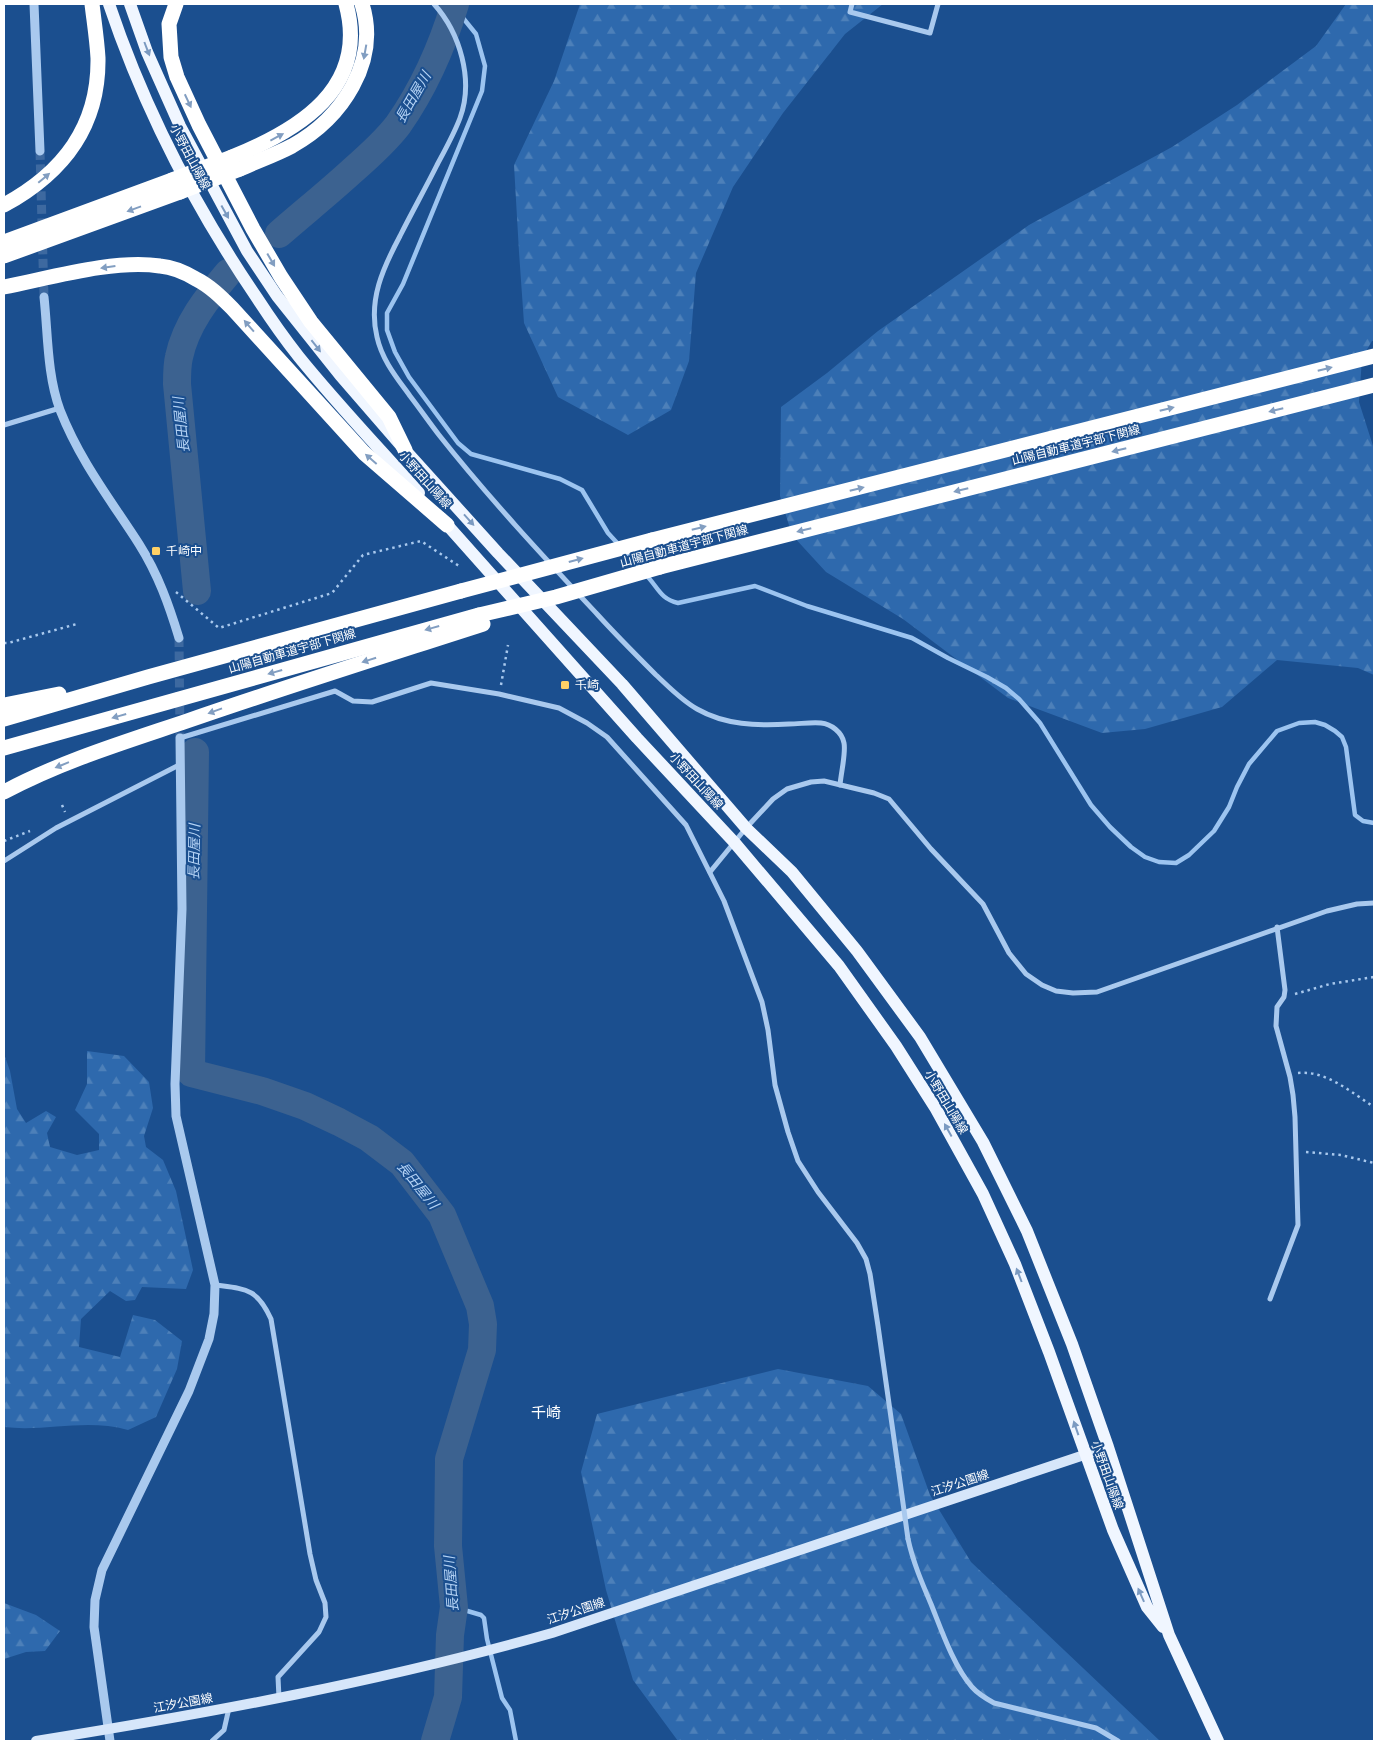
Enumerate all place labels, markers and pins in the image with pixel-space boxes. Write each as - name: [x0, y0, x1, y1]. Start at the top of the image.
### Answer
- place label: 千崎中: [166, 544, 202, 558]
- marker: 千崎中: [150, 545, 162, 557]
- place label: 千崎: [575, 678, 599, 692]
- marker: 千崎: [559, 679, 571, 691]

